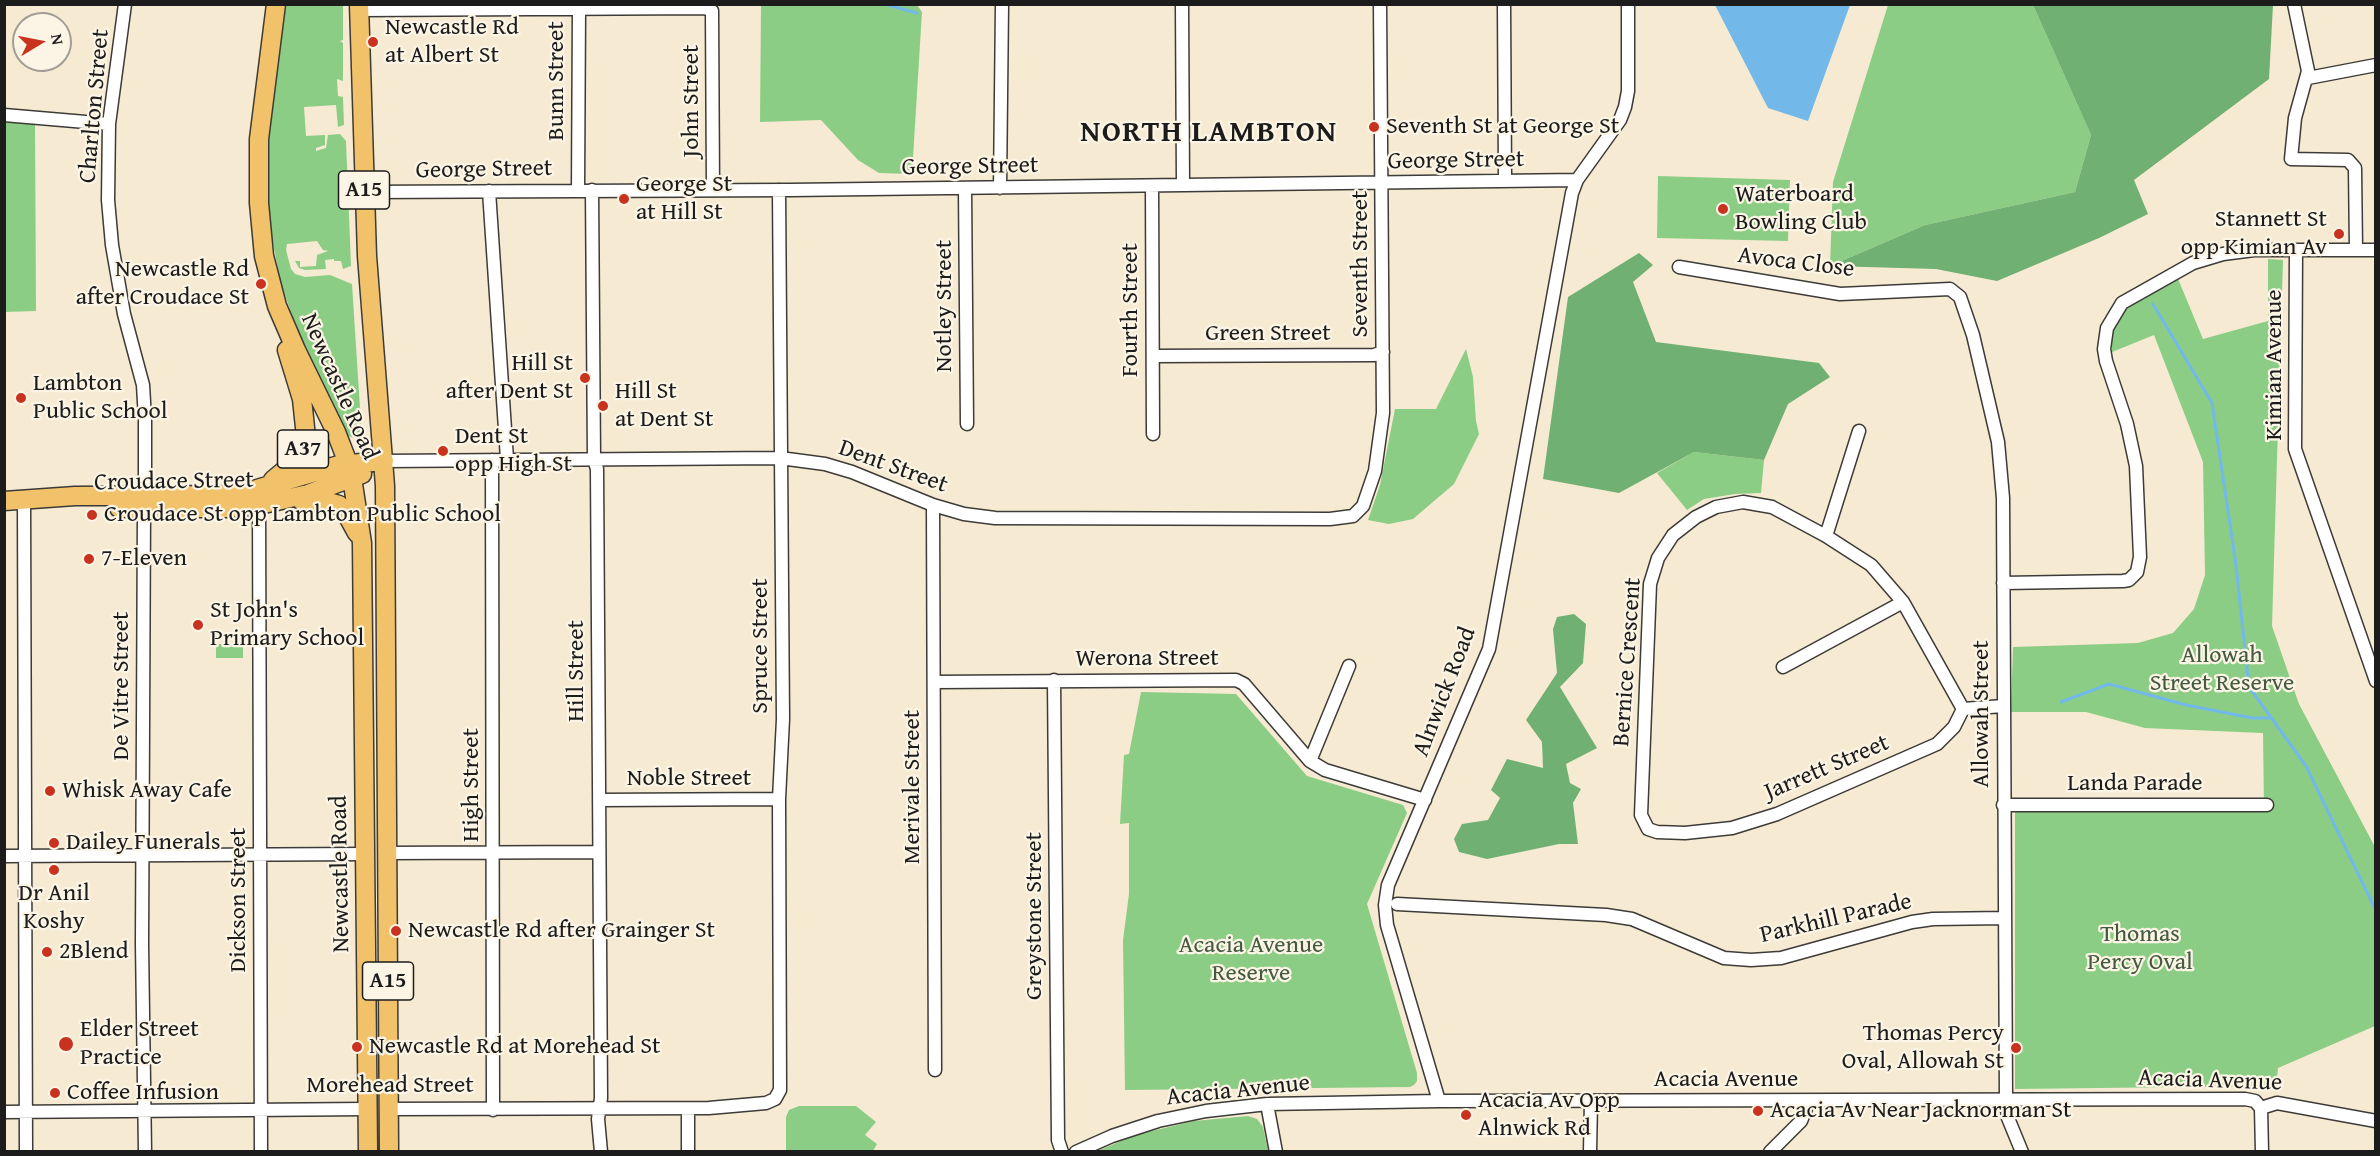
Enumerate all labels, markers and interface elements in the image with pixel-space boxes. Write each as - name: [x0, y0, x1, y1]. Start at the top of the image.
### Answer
- north arrow: [12, 12, 72, 72]
- place label: Newcastle Rd at Albert St: [385, 14, 519, 70]
- street label: Bunn Street: [543, 21, 571, 141]
- street label: Charlton Street: [74, 28, 116, 184]
- text: N: [45, 32, 71, 47]
- marker: Newcastle Rd at Albert St: [366, 35, 380, 49]
- street label: John Street: [678, 45, 706, 157]
- place label: Seventh St at George St: [1386, 113, 1619, 141]
- district label: NORTH LAMBTON: [1080, 115, 1338, 151]
- marker: Seventh St at George St: [1367, 120, 1381, 134]
- street label: George Street: [1387, 145, 1525, 177]
- street label: George Street: [901, 151, 1039, 183]
- street label: George Street: [415, 154, 553, 186]
- road number: A15: [338, 171, 389, 209]
- place label: George St at Hill St: [636, 171, 732, 227]
- place label: Waterboard Bowling Club: [1735, 181, 1867, 237]
- street label: Seventh Street: [1347, 190, 1375, 338]
- marker: George St at Hill St: [617, 192, 631, 206]
- marker: Waterboard Bowling Club: [1716, 202, 1730, 216]
- place label: Stannett St opp Kimian Av: [2181, 206, 2327, 262]
- marker: Stannett St opp Kimian Av: [2332, 227, 2346, 241]
- street label: Notley Street: [931, 240, 959, 372]
- street label: Avoca Close: [1736, 242, 1856, 284]
- street label: Fourth Street: [1117, 243, 1145, 377]
- place label: Newcastle Rd after Croudace St: [76, 256, 249, 312]
- marker: Newcastle Rd after Croudace St: [254, 277, 268, 291]
- street label: Kimian Avenue: [2261, 289, 2289, 441]
- street label: Newcastle Road: [294, 309, 384, 465]
- street label: Green Street: [1205, 320, 1331, 348]
- place label: Hill St after Dent St: [446, 350, 573, 406]
- place label: Lambton Public School: [33, 370, 167, 426]
- marker: Hill St after Dent St: [578, 371, 592, 385]
- place label: Hill St at Dent St: [615, 378, 713, 434]
- marker: Lambton Public School: [14, 391, 28, 405]
- marker: Hill St at Dent St: [596, 399, 610, 413]
- place label: Dent St opp High St: [455, 423, 572, 479]
- road number: A37: [278, 430, 328, 468]
- street label: Dent Street: [835, 434, 951, 500]
- marker: Dent St opp High St: [436, 444, 450, 458]
- street label: Croudace Street: [94, 466, 254, 498]
- place label: Croudace St opp Lambton Public School: [104, 501, 501, 529]
- marker: Croudace St opp Lambton Public School: [85, 508, 99, 522]
- place label: 7-Eleven: [101, 545, 187, 573]
- marker: 7-Eleven: [82, 552, 96, 566]
- street label: Bernice Crescent: [1608, 577, 1648, 747]
- street label: Spruce Street: [747, 578, 775, 714]
- place label: St John's Primary School: [210, 597, 364, 653]
- street label: De Vitre Street: [108, 612, 136, 760]
- marker: St John's Primary School: [191, 618, 205, 632]
- street label: Hill Street: [563, 620, 591, 722]
- street label: Alnwick Road: [1407, 623, 1483, 761]
- street label: Allowah Street: [1968, 640, 1996, 788]
- park label: Allowah Street Reserve: [2150, 642, 2294, 698]
- street label: Werona Street: [1075, 645, 1219, 673]
- street label: Merivale Street: [899, 710, 927, 864]
- street label: High Street: [458, 728, 486, 842]
- street label: Jarrett Street: [1760, 729, 1894, 807]
- street label: Noble Street: [627, 765, 751, 793]
- street label: Landa Parade: [2067, 770, 2203, 798]
- place label: Whisk Away Cafe: [62, 777, 232, 805]
- marker: Whisk Away Cafe: [43, 784, 57, 798]
- street label: Newcastle Road: [325, 795, 357, 953]
- street label: Dickson Street: [225, 827, 253, 973]
- place label: Dailey Funerals: [66, 829, 221, 857]
- street label: Greystone Street: [1021, 832, 1049, 1000]
- marker: Dailey Funerals: [47, 836, 61, 850]
- marker: Dr Anil Koshy: [47, 863, 61, 877]
- place label: Dr Anil Koshy: [18, 880, 90, 936]
- street label: Parkhill Parade: [1757, 888, 1915, 950]
- place label: Newcastle Rd after Grainger St: [408, 917, 715, 945]
- park label: Thomas Percy Oval: [2087, 921, 2193, 977]
- marker: Newcastle Rd after Grainger St: [389, 924, 403, 938]
- park label: Acacia Avenue Reserve: [1179, 932, 1323, 988]
- place label: 2Blend: [59, 938, 128, 966]
- marker: 2Blend: [40, 945, 54, 959]
- road number: A15: [362, 962, 414, 1000]
- place label: Elder Street Practice: [80, 1016, 199, 1072]
- place label: Thomas Percy Oval, Allowah St: [1842, 1020, 2004, 1076]
- place label: Newcastle Rd at Morehead St: [369, 1033, 660, 1061]
- marker: Elder Street Practice: [57, 1035, 75, 1053]
- marker: Newcastle Rd at Morehead St: [350, 1040, 364, 1054]
- marker: Thomas Percy Oval, Allowah St: [2009, 1041, 2023, 1055]
- street label: Acacia Avenue: [2137, 1064, 2283, 1098]
- street label: Acacia Avenue: [1654, 1066, 1798, 1094]
- street label: Acacia Avenue: [1165, 1069, 1311, 1113]
- street label: Morehead Street: [306, 1072, 474, 1100]
- place label: Coffee Infusion: [67, 1079, 219, 1107]
- marker: Coffee Infusion: [48, 1086, 62, 1100]
- place label: Acacia Av Opp Alnwick Rd: [1478, 1087, 1620, 1143]
- place label: Acacia Av Near Jacknorman St: [1770, 1097, 2072, 1125]
- marker: Acacia Av Near Jacknorman St: [1751, 1104, 1765, 1118]
- marker: Acacia Av Opp Alnwick Rd: [1459, 1108, 1473, 1122]

